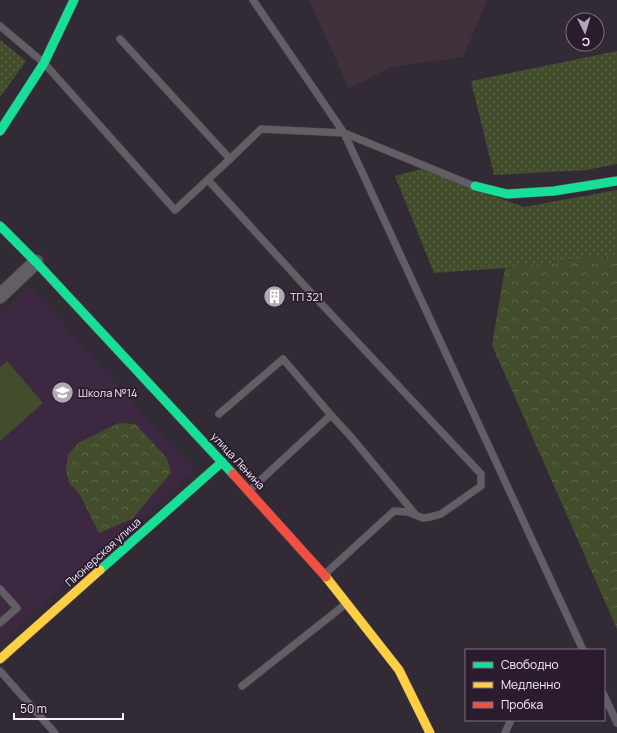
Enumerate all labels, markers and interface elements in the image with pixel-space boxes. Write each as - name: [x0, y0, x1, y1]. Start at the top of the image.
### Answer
- north arrow: [565, 12, 605, 52]
- text: С: [581, 35, 591, 50]
- building icon: ТП 321: [262, 284, 288, 310]
- place label: ТП 321: [290, 289, 323, 304]
- school or university icon: Школа №14: [49, 380, 75, 406]
- place label: Школа №14: [78, 385, 137, 400]
- street label: улица Ленина: [208, 429, 269, 492]
- street label: Пионерская улица: [62, 514, 144, 590]
- legend: [465, 649, 605, 721]
- text: Свободно: [501, 656, 559, 673]
- text: Медленно: [501, 676, 561, 693]
- scale bar: [14, 695, 123, 721]
- text: Пробка: [501, 696, 543, 713]
- text: 50 m: [20, 700, 47, 717]

